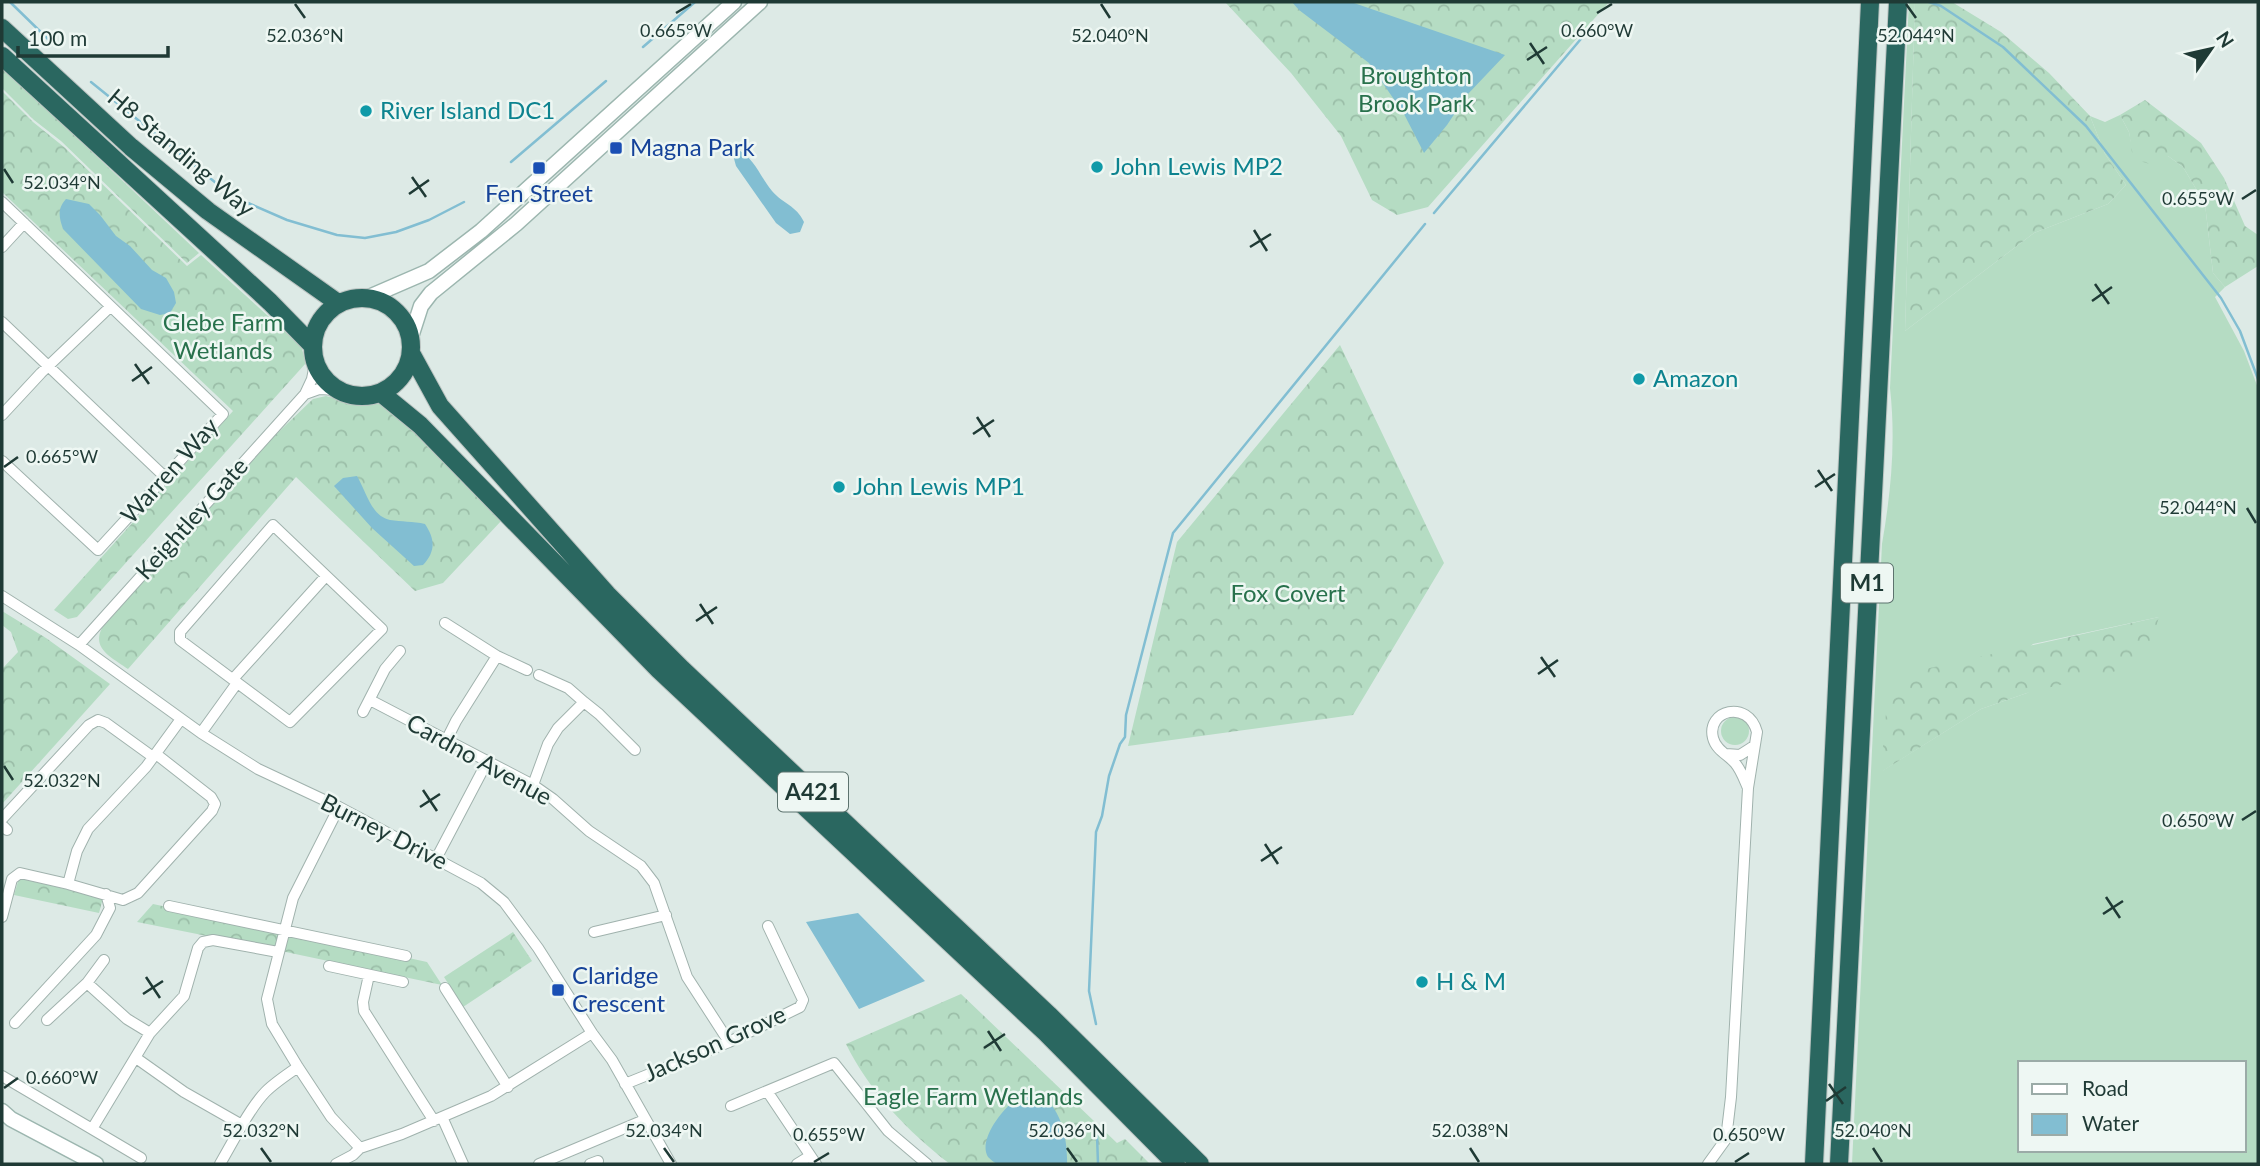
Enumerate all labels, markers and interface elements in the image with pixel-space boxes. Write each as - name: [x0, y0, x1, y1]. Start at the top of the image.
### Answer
- scale bar: [18, 14, 168, 58]
- north arrow: [2176, 14, 2246, 84]
- text: 0.665°W: [640, 19, 712, 41]
- text: 0.660°W: [1561, 19, 1633, 41]
- text: 52.036°N: [266, 24, 344, 46]
- text: 52.040°N: [1071, 24, 1149, 46]
- text: 52.044°N: [1877, 24, 1955, 46]
- text: 100 m: [28, 25, 87, 50]
- text: N: [2212, 27, 2239, 52]
- park label: Broughton Brook Park: [1358, 60, 1475, 117]
- street label: H8 Standing Way: [102, 82, 262, 222]
- place label: River Island DC1: [380, 95, 555, 124]
- marker: River Island DC1: [358, 103, 374, 119]
- place label: Magna Park: [630, 132, 755, 161]
- marker: Magna Park: [608, 140, 624, 156]
- place label: John Lewis MP2: [1111, 151, 1283, 180]
- marker: John Lewis MP2: [1089, 159, 1105, 175]
- marker: Fen Street: [531, 160, 547, 176]
- text: 52.034°N: [23, 171, 101, 193]
- place label: Fen Street: [485, 178, 593, 207]
- text: 0.655°W: [2162, 187, 2234, 209]
- park label: Glebe Farm Wetlands: [163, 307, 283, 364]
- place label: Amazon: [1653, 363, 1739, 392]
- marker: Amazon: [1631, 371, 1647, 387]
- street label: Warren Way: [114, 411, 224, 529]
- text: 0.665°W: [26, 445, 98, 467]
- street label: Keightley Gate: [129, 451, 253, 585]
- place label: John Lewis MP1: [853, 471, 1025, 500]
- marker: John Lewis MP1: [831, 479, 847, 495]
- text: 52.044°N: [2159, 496, 2237, 518]
- road number: M1: [1841, 564, 1893, 603]
- park label: Fox Covert: [1231, 578, 1346, 607]
- street label: Cardno Avenue: [402, 707, 557, 811]
- text: 52.032°N: [23, 769, 101, 791]
- road number: A421: [778, 772, 848, 812]
- street label: Burney Drive: [316, 786, 453, 875]
- text: 0.650°W: [2162, 809, 2234, 831]
- place label: Claridge Crescent: [572, 960, 665, 1017]
- place label: H & M: [1436, 966, 1506, 995]
- marker: H & M: [1414, 974, 1430, 990]
- marker: Claridge Crescent: [550, 982, 566, 998]
- street label: Jackson Grove: [639, 998, 790, 1087]
- legend: [2018, 1061, 2246, 1152]
- text: 0.660°W: [26, 1066, 98, 1088]
- text: Road: [2082, 1075, 2129, 1100]
- park label: Eagle Farm Wetlands: [863, 1081, 1083, 1110]
- text: Water: [2082, 1110, 2139, 1135]
- text: 52.032°N: [222, 1119, 300, 1141]
- text: 52.034°N: [625, 1119, 703, 1141]
- text: 52.036°N: [1028, 1119, 1106, 1141]
- text: 52.038°N: [1431, 1119, 1509, 1141]
- text: 52.040°N: [1834, 1119, 1912, 1141]
- text: 0.655°W: [793, 1123, 865, 1145]
- text: 0.650°W: [1713, 1123, 1785, 1145]

